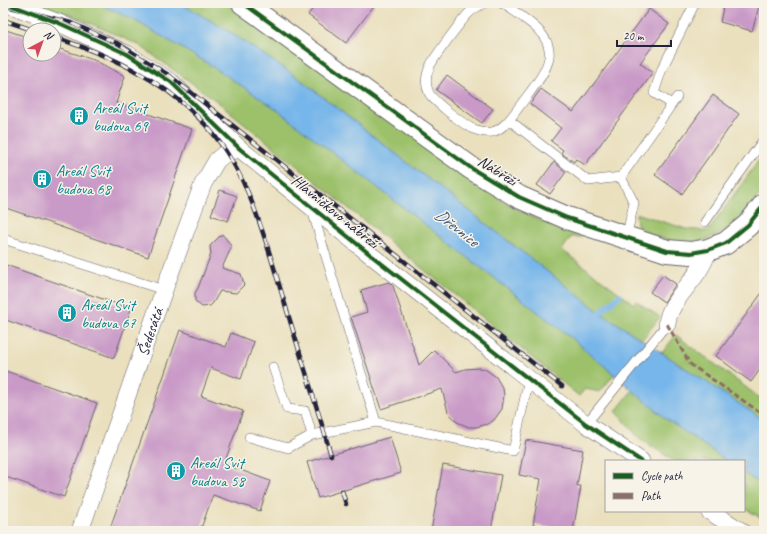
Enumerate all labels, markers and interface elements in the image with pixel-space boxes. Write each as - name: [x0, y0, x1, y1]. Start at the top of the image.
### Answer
- north arrow: [22, 22, 62, 62]
- scale bar: [617, 22, 671, 48]
- text: N: [41, 27, 57, 43]
- text: 20 m: [623, 28, 645, 44]
- place label: Areál Svit budova 69: [93, 98, 150, 136]
- building icon: Areál Svit budova 69: [68, 105, 90, 127]
- street label: Nábřeží: [474, 151, 523, 192]
- place label: Areál Svit budova 68: [56, 161, 113, 199]
- building icon: Areál Svit budova 68: [31, 168, 53, 190]
- street label: Hlavničkovo nábřeží: [288, 170, 385, 255]
- water label: Dřevnice: [431, 204, 485, 253]
- place label: Areál Svit budova 67: [81, 295, 137, 333]
- building icon: Areál Svit budova 67: [56, 302, 78, 324]
- street label: Šedesátá: [133, 304, 169, 359]
- place label: Areál Svit budova 58: [190, 453, 247, 491]
- building icon: Areál Svit budova 58: [165, 460, 187, 482]
- legend: [605, 460, 745, 512]
- text: Cycle path: [641, 468, 683, 484]
- text: Path: [641, 488, 661, 504]

